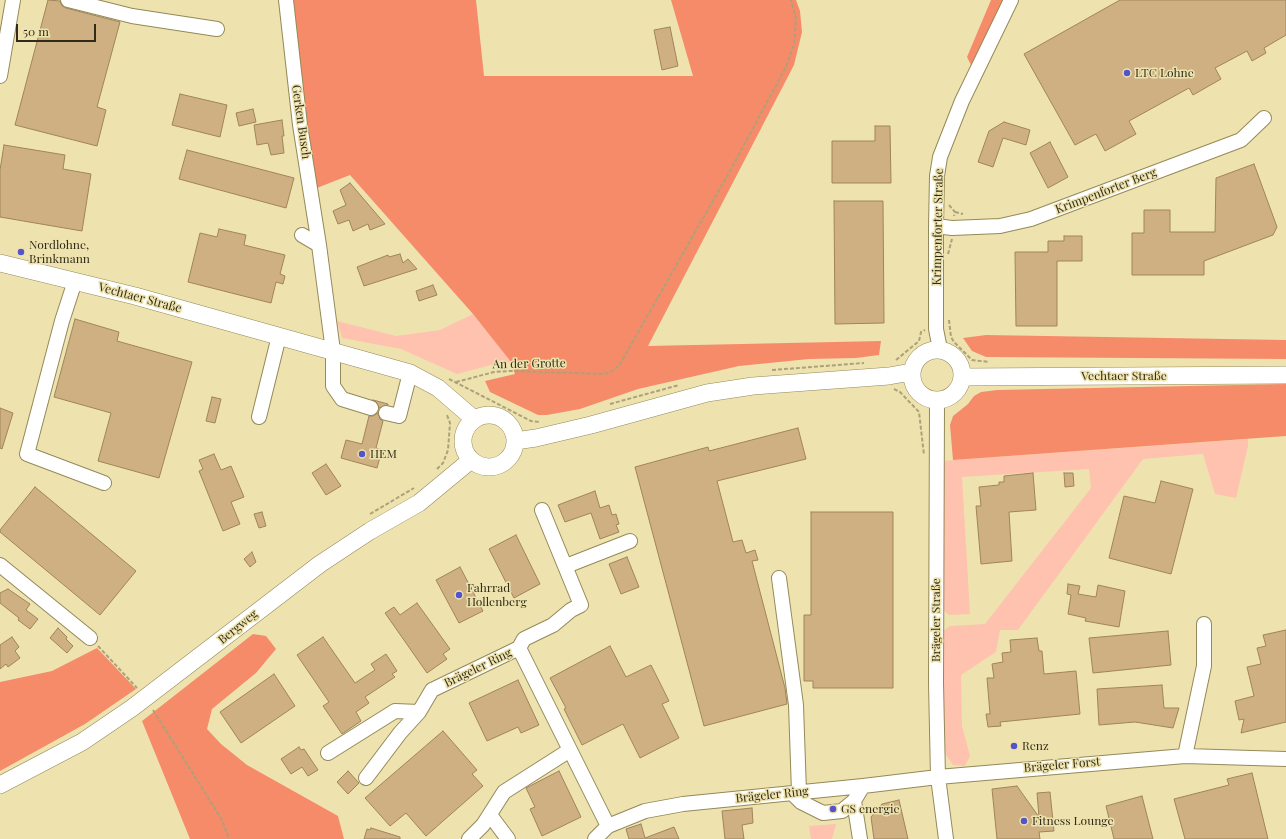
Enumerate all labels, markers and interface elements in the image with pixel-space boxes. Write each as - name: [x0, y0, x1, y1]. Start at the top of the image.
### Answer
- scale bar: [18, 16, 98, 42]
- text: 50 m: [23, 23, 49, 39]
- place label: LTC Lohne: [1135, 66, 1194, 80]
- marker: LTC Lohne: [1122, 68, 1132, 78]
- street label: Gerken Busch: [289, 84, 313, 160]
- street label: Krimpenforter Berg: [1053, 165, 1159, 217]
- street label: Krimpenforter Straße: [930, 168, 946, 286]
- place label: Nordlohne, Brinkmann: [29, 238, 90, 266]
- marker: Nordlohne, Brinkmann: [16, 247, 26, 257]
- street label: Vechtaer Straße: [97, 280, 183, 316]
- street label: An der Grotte: [492, 356, 566, 372]
- street label: Vechtaer Straße: [1081, 369, 1167, 383]
- place label: HEM: [370, 447, 397, 461]
- marker: HEM: [357, 449, 367, 459]
- street label: Brägeler Straße: [929, 578, 943, 662]
- place label: Fahrrad Hollenberg: [467, 581, 527, 609]
- marker: Fahrrad Hollenberg: [454, 590, 464, 600]
- street label: Bergweg: [215, 607, 261, 647]
- street label: Brägeler Ring: [442, 645, 514, 691]
- place label: Renz: [1022, 739, 1049, 753]
- marker: Renz: [1009, 741, 1019, 751]
- street label: Brägeler Forst: [1023, 754, 1101, 776]
- street label: Brägeler Ring: [735, 784, 809, 806]
- place label: GS energie: [841, 802, 899, 816]
- marker: GS energie: [828, 804, 838, 814]
- place label: Fitness Lounge: [1032, 814, 1113, 828]
- marker: Fitness Lounge: [1019, 816, 1029, 826]

